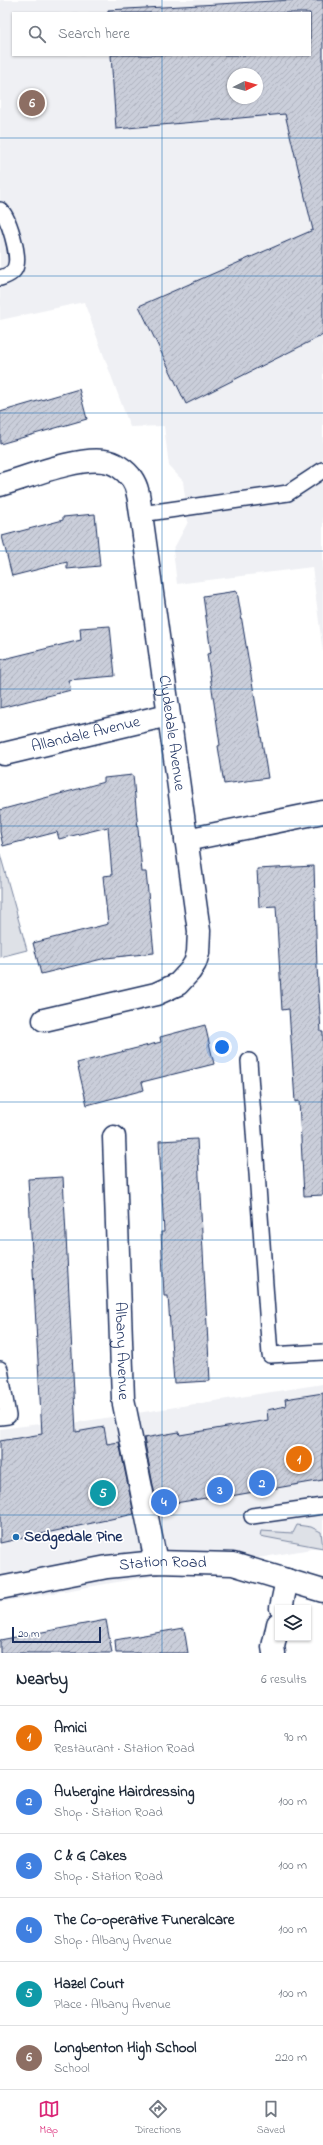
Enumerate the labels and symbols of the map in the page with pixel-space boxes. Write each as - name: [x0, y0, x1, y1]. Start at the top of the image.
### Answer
- north arrow: [227, 68, 263, 104]
- pin: 6: [19, 88, 45, 118]
- street label: Clydedale Avenue: [152, 674, 191, 793]
- street label: Allandale Avenue: [29, 710, 143, 759]
- your location: [212, 1037, 232, 1057]
- street label: Albany Avenue: [108, 1301, 135, 1401]
- pin: 1: [286, 1444, 312, 1474]
- pin: 2: [249, 1468, 275, 1498]
- pin: 3: [207, 1475, 233, 1505]
- pin: 5: [90, 1478, 116, 1508]
- pin: 4: [151, 1487, 177, 1517]
- place label: Sedgedale Pine: [24, 1525, 123, 1550]
- marker: Sedgedale Pine: [11, 1532, 21, 1542]
- street label: Station Road: [118, 1550, 207, 1578]
- scale bar: [12, 1625, 101, 1644]

